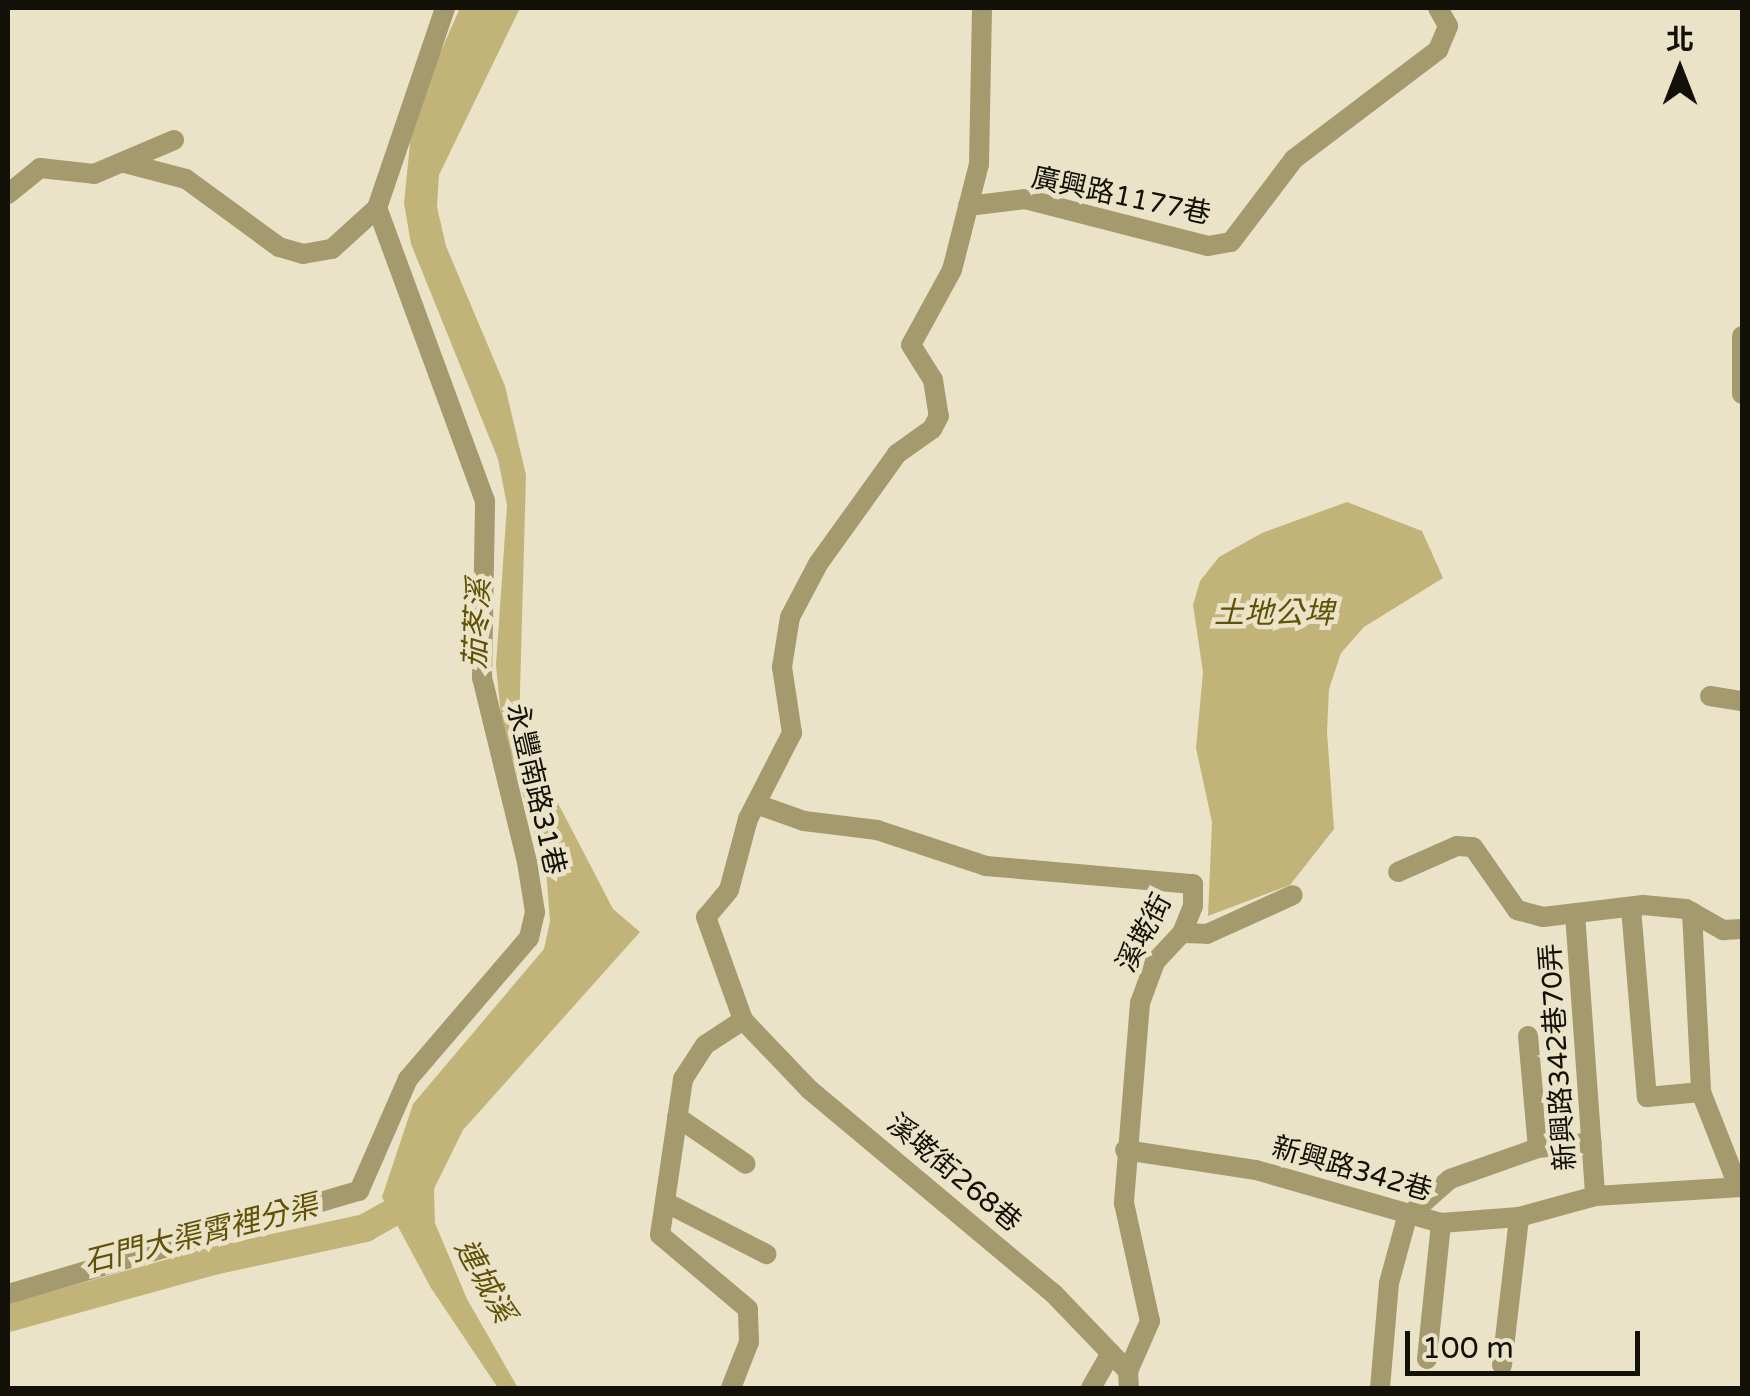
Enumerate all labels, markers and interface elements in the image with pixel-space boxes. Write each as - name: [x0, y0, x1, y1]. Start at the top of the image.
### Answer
- north arrow: [1630, 20, 1730, 120]
- text: 北: [1666, 23, 1694, 57]
- street label: 廣興路1177巷: [1028, 161, 1214, 231]
- water label: 茄苳溪: [458, 578, 498, 670]
- water label: 土地公埤: [1214, 596, 1334, 632]
- street label: 永豐南路31巷: [500, 700, 572, 878]
- street label: 溪墘街: [1109, 888, 1179, 978]
- street label: 新興路342巷70弄: [1533, 942, 1583, 1172]
- street label: 溪墘街268巷: [880, 1107, 1028, 1239]
- street label: 新興路342巷: [1268, 1130, 1436, 1208]
- water label: 石門大渠霄裡分渠: [80, 1189, 322, 1281]
- water label: 連城溪: [446, 1233, 522, 1329]
- scale bar: [1410, 1311, 1645, 1373]
- text: 100 m: [1422, 1330, 1514, 1367]

